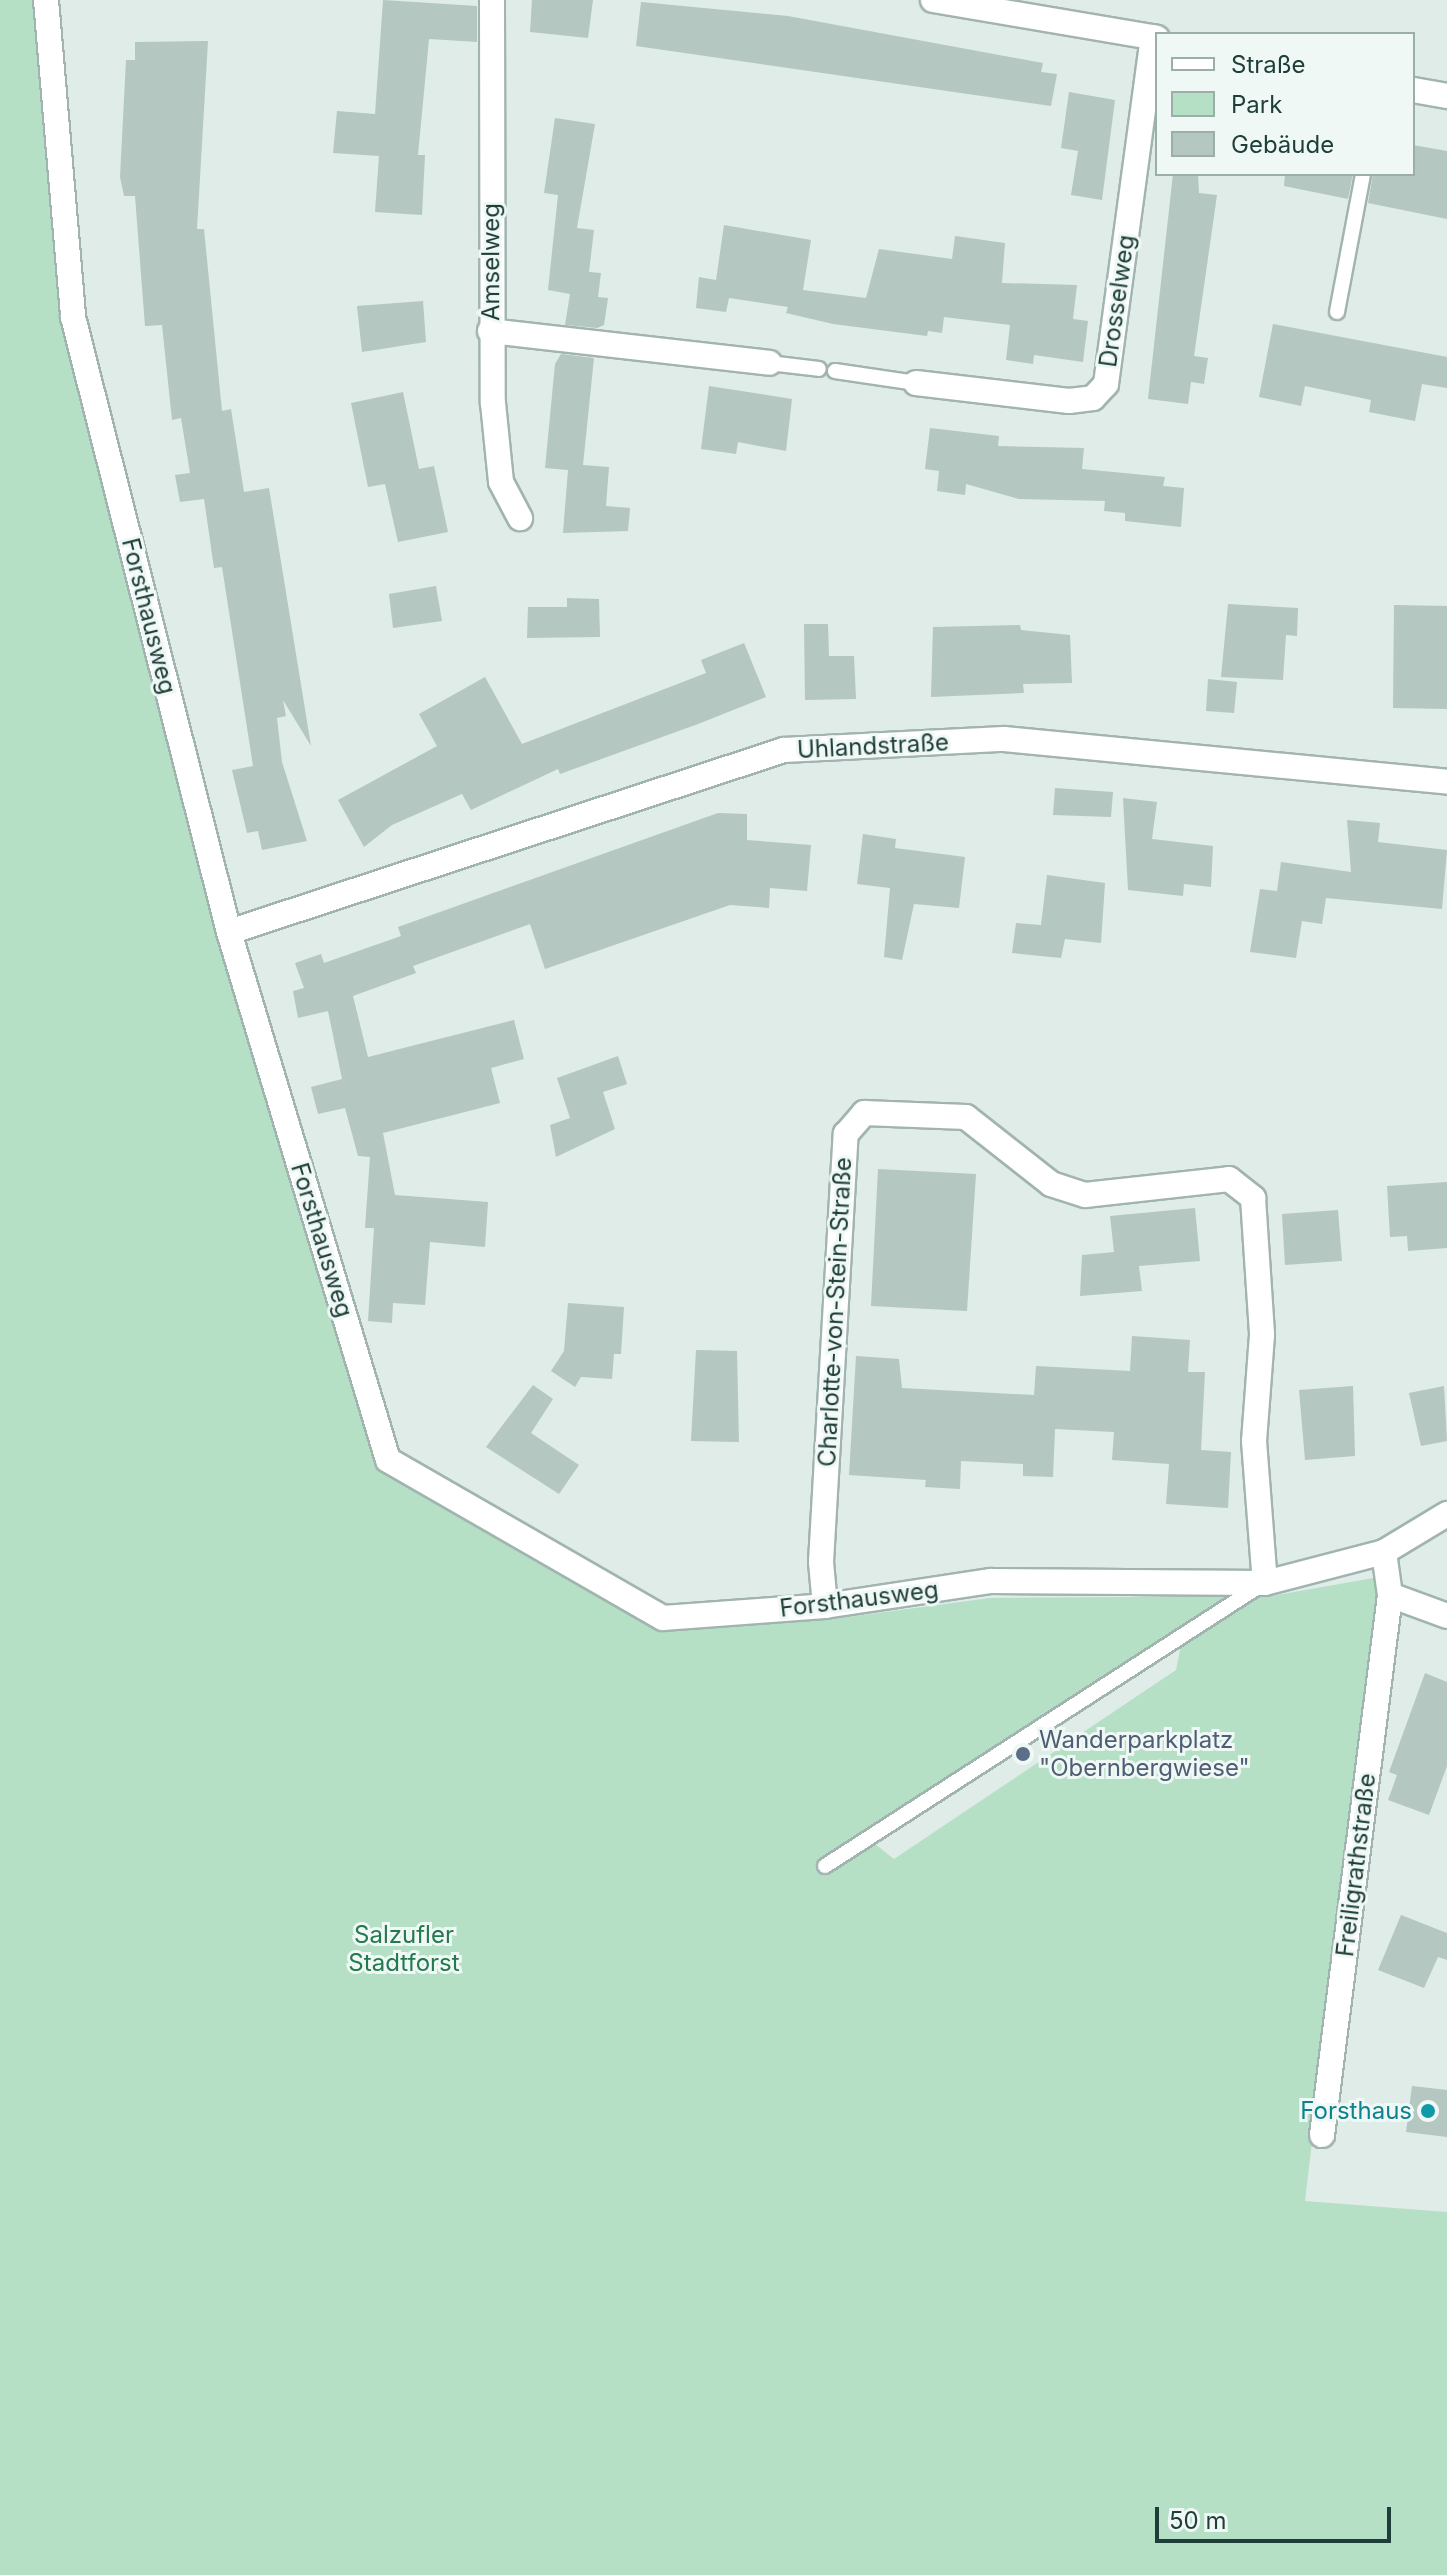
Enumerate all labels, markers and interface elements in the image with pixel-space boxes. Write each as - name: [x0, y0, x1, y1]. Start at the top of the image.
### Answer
- legend: [1155, 32, 1415, 176]
- text: Straße: [1231, 50, 1306, 79]
- text: Park: [1231, 90, 1282, 119]
- text: Gebäude: [1231, 130, 1334, 159]
- street label: Amselweg: [477, 203, 505, 321]
- street label: Drosselweg: [1093, 233, 1141, 369]
- street label: Forsthausweg: [116, 535, 182, 697]
- street label: Uhlandstraße: [796, 728, 950, 764]
- street label: Charlotte-von-Stein-Straße: [813, 1156, 857, 1468]
- street label: Forsthausweg: [285, 1159, 359, 1321]
- street label: Forsthausweg: [778, 1575, 940, 1623]
- place label: Wanderparkplatz "Obernbergwiese": [1039, 1726, 1250, 1782]
- marker: Wanderparkplatz "Obernbergwiese": [1014, 1745, 1032, 1763]
- street label: Freiligrathstraße: [1330, 1772, 1382, 1958]
- park label: Salzufler Stadtforst: [348, 1921, 460, 1977]
- place label: Forsthaus: [1300, 2097, 1412, 2125]
- marker: Forsthaus: [1419, 2102, 1437, 2120]
- scale bar: [1159, 2491, 1395, 2541]
- text: 50 m: [1169, 2506, 1227, 2535]

